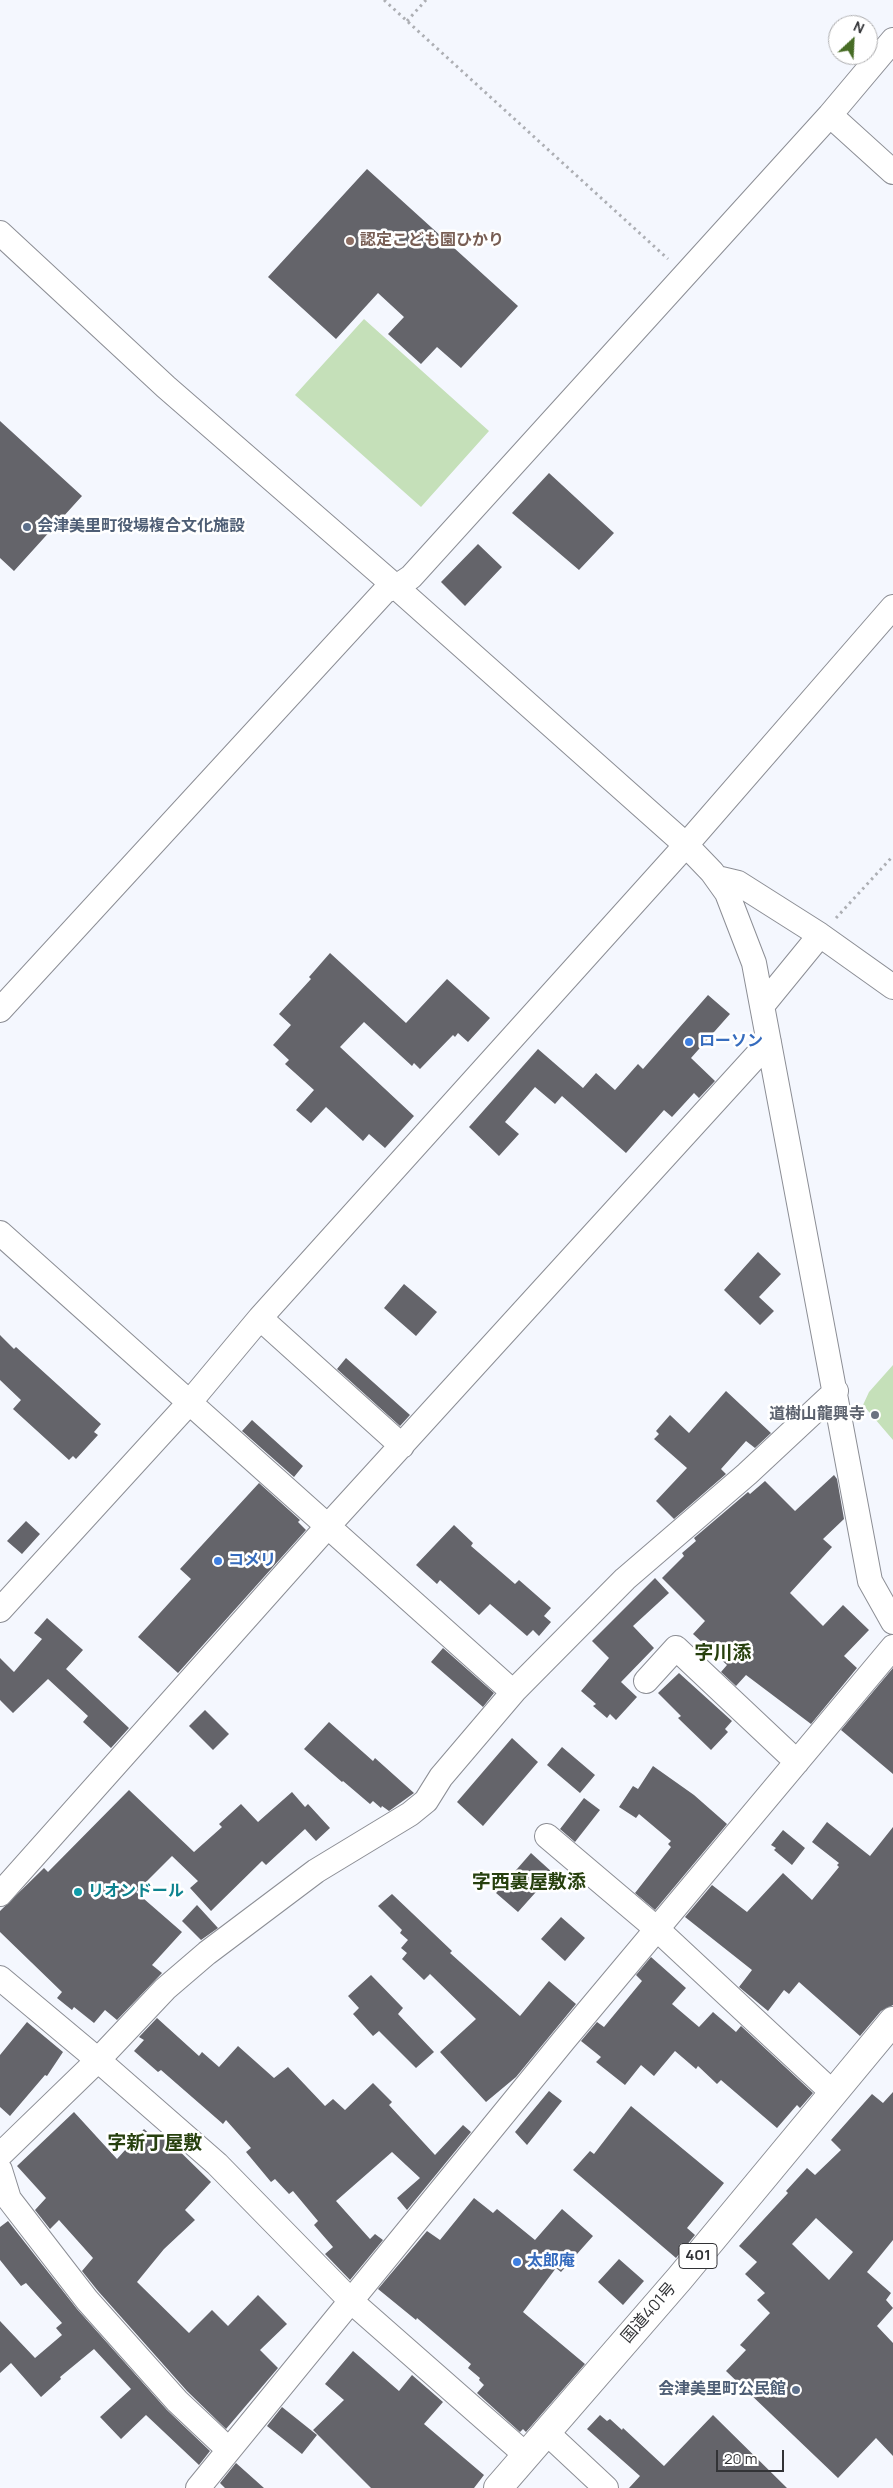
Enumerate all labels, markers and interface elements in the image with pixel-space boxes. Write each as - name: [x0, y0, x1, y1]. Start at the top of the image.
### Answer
- north arrow: [828, 15, 878, 65]
- text: N: [851, 16, 868, 38]
- place label: 認定こども園ひかり: [360, 231, 504, 251]
- marker: 認定こども園ひかり: [344, 235, 356, 247]
- place label: 会津美里町役場複合文化施設: [37, 517, 245, 537]
- marker: 会津美里町役場複合文化施設: [21, 521, 33, 533]
- place label: ローソン: [699, 1032, 763, 1052]
- marker: ローソン: [683, 1036, 695, 1048]
- place label: 道樹山龍興寺: [769, 1405, 865, 1425]
- marker: 道樹山龍興寺: [869, 1409, 881, 1421]
- place label: コメリ: [228, 1551, 276, 1571]
- marker: コメリ: [212, 1555, 224, 1567]
- district label: 字川添: [695, 1643, 751, 1665]
- district label: 字西裏屋敷添: [472, 1872, 586, 1894]
- place label: リオンドール: [88, 1882, 184, 1902]
- marker: リオンドール: [72, 1886, 84, 1898]
- district label: 字新丁屋敷: [108, 2133, 202, 2155]
- road number: 401: [679, 2244, 717, 2268]
- place label: 太郎庵: [527, 2252, 575, 2272]
- marker: 太郎庵: [511, 2256, 523, 2268]
- street label: 国道401号: [618, 2279, 680, 2347]
- place label: 会津美里町公民館: [658, 2380, 786, 2400]
- marker: 会津美里町公民館: [790, 2384, 802, 2396]
- scale bar: [718, 2440, 786, 2472]
- text: 20 m: [724, 2448, 757, 2469]

